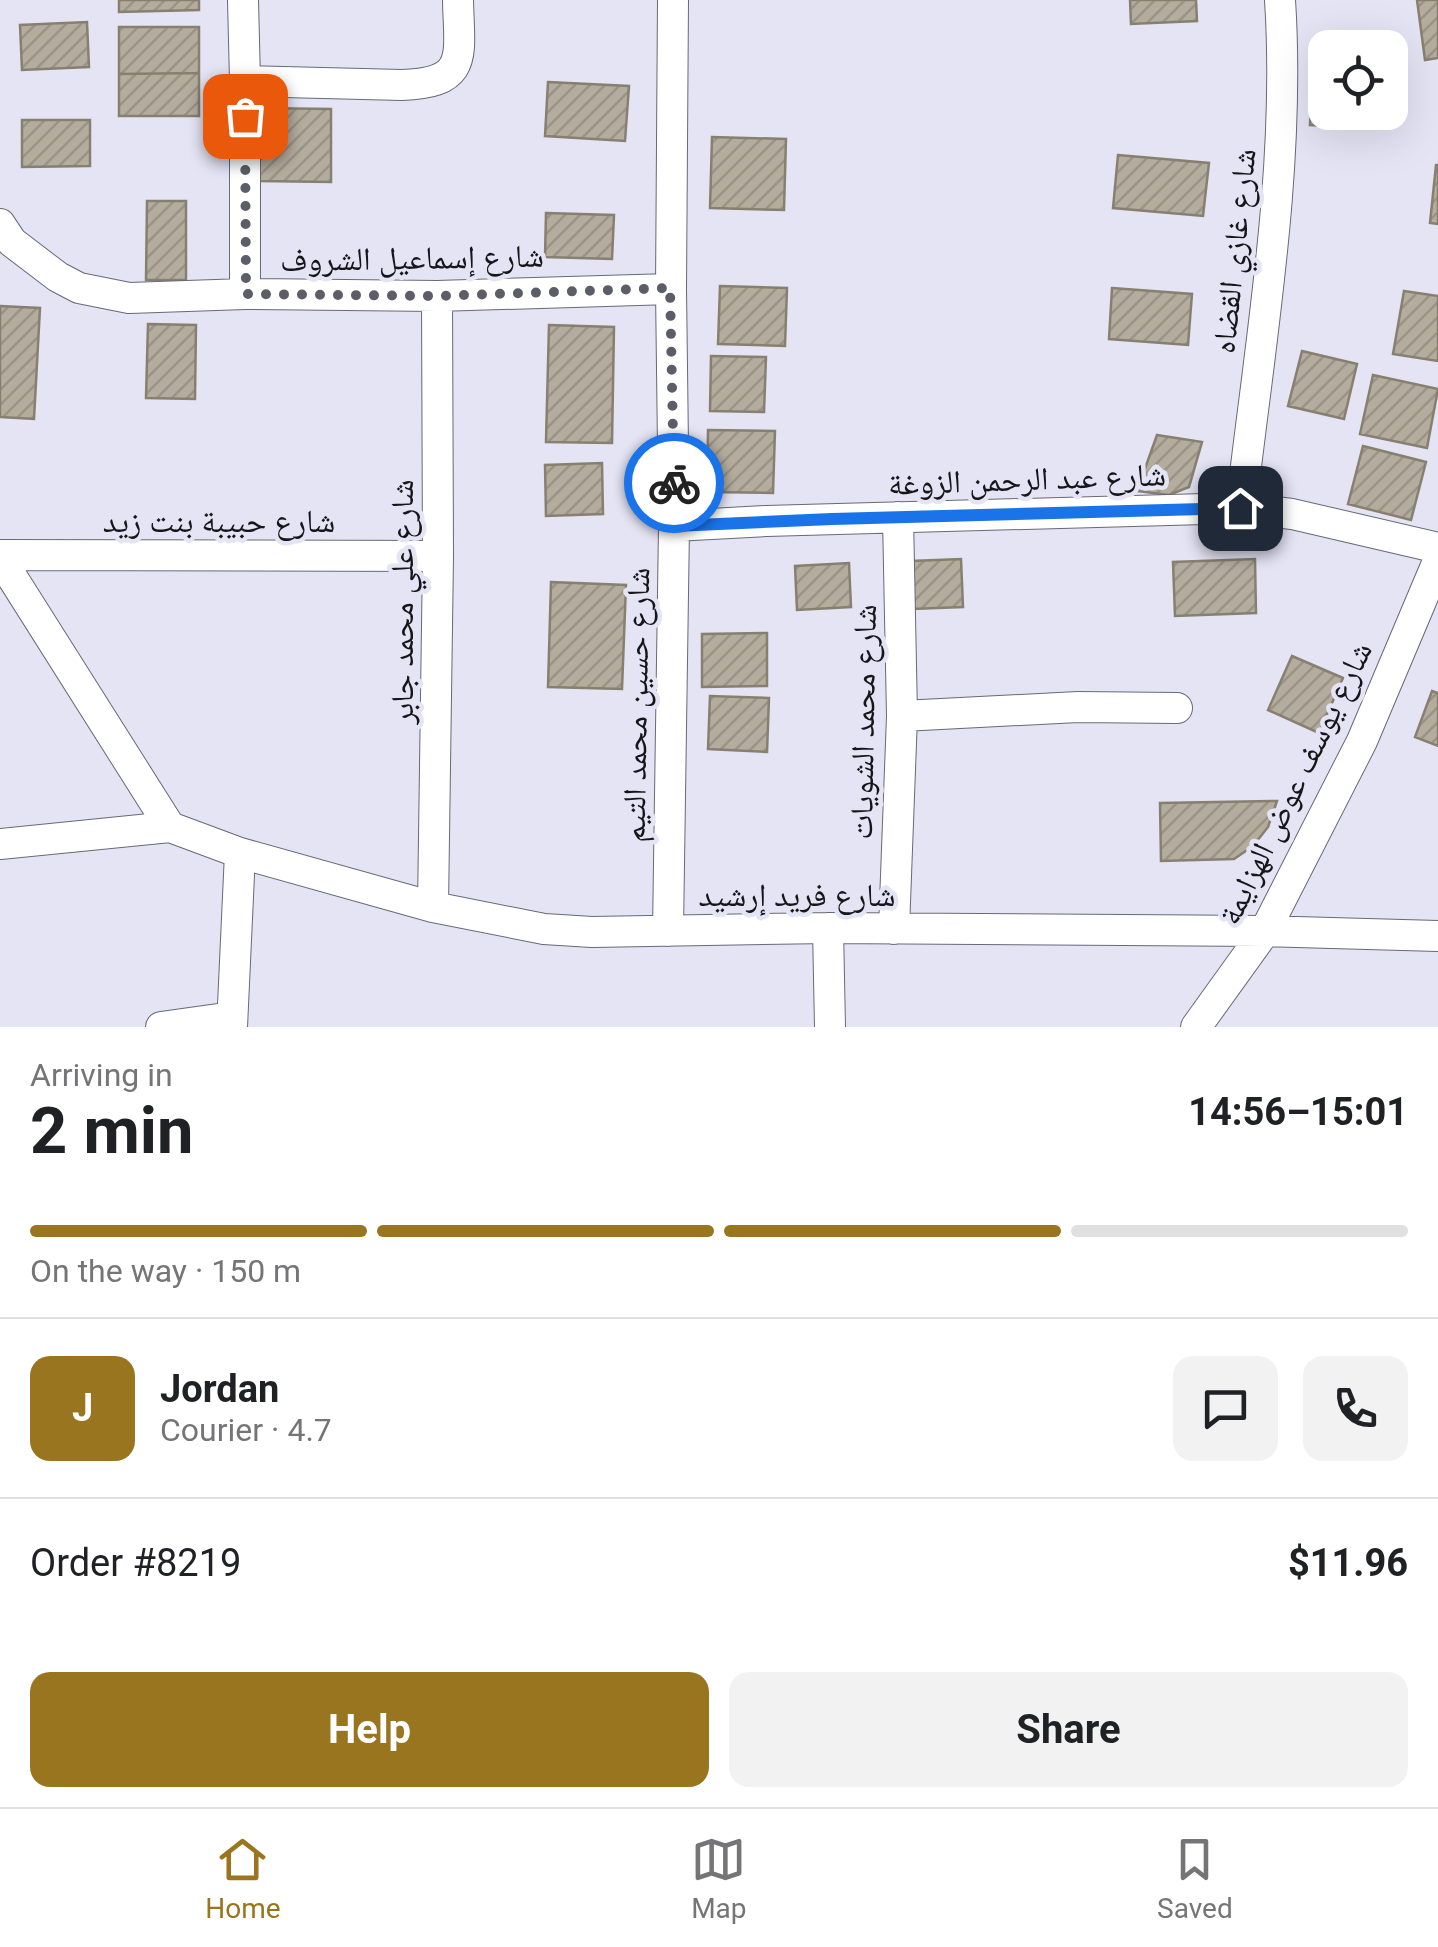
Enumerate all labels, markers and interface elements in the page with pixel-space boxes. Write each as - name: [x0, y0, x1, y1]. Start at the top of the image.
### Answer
- map controls: [1308, 30, 1408, 130]
- button: locate: [1308, 30, 1408, 130]
- pin: [203, 74, 288, 159]
- icon: bag: [218, 89, 273, 144]
- street label: شارع غازي القضاه: [1204, 147, 1270, 356]
- street label: شارع إسماعيل الشروف: [280, 237, 544, 281]
- courier: [624, 433, 724, 533]
- street label: شارع عبد الرحمن الزوغة: [887, 455, 1167, 504]
- icon: bike: [647, 456, 702, 511]
- pin: [1198, 466, 1283, 551]
- street label: شارع علي محمد جابر: [383, 479, 427, 726]
- icon: home: [1213, 481, 1268, 536]
- street label: شارع حبيبة بنت زيد: [103, 502, 335, 541]
- street label: شارع حسين محمد التيم: [615, 567, 659, 843]
- street label: شارع محمد الشويات: [842, 604, 885, 840]
- street label: شارع يوسف عوض الهزايمة: [1210, 635, 1381, 931]
- street label: شارع فريد إرشيد: [699, 876, 895, 916]
- text: Arriving in: [30, 1056, 173, 1094]
- text: 14:56–15:01: [1188, 1090, 1408, 1134]
- text: 2 min: [30, 1093, 193, 1169]
- text: On the way · 150 m: [30, 1252, 301, 1290]
- button: chat: [1173, 1356, 1278, 1461]
- button: phone: [1303, 1356, 1408, 1461]
- text: Jordan: [160, 1367, 279, 1411]
- text: J: [72, 1386, 93, 1430]
- text: Courier · 4.7: [160, 1411, 332, 1449]
- text: Order #8219: [30, 1541, 241, 1585]
- text: $11.96: [1288, 1541, 1408, 1585]
- button: Help: [30, 1672, 709, 1787]
- button: Share: [729, 1672, 1408, 1787]
- tab: Home: [205, 1832, 281, 1925]
- tab: Map: [691, 1832, 747, 1925]
- tab: Saved: [1157, 1832, 1233, 1925]

